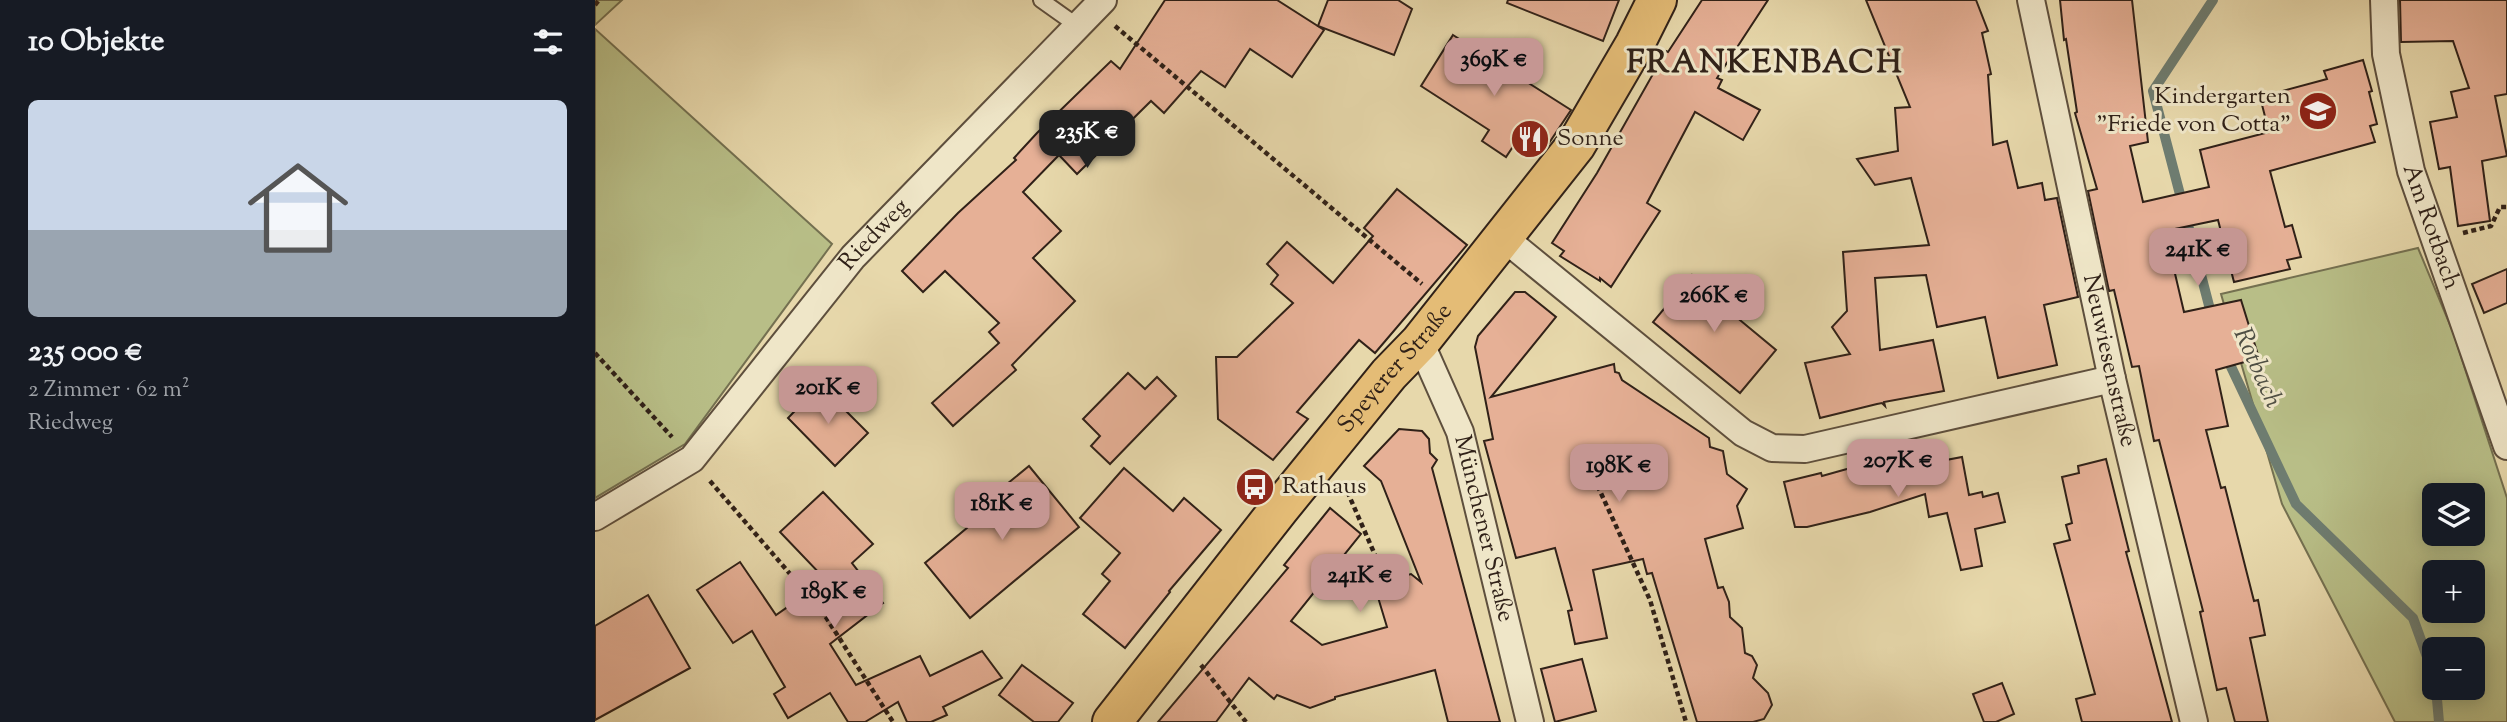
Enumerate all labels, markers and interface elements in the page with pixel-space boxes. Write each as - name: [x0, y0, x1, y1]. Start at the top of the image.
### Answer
- text: 10 Objekte: [28, 21, 164, 64]
- icon: filters: [529, 23, 567, 61]
- pin: 369K €: [1437, 38, 1551, 98]
- district label: FRANKENBACH: [1626, 41, 1904, 87]
- text: 369K €: [1460, 44, 1528, 77]
- place label: Kindergarten "Friede von Cotta": [2096, 80, 2291, 142]
- school or university icon: Kindergarten "Friede von Cotta": [2297, 90, 2339, 132]
- pin: 235K €: [1030, 110, 1144, 170]
- text: 235K €: [1055, 116, 1119, 149]
- restaurant icon: Sonne: [1509, 118, 1551, 160]
- place label: Sonne: [1557, 122, 1624, 156]
- icon: home: [235, 145, 361, 271]
- street label: Am Rotbach: [2393, 160, 2468, 294]
- street label: Riedweg: [831, 191, 918, 278]
- pin: 241K €: [2141, 229, 2255, 288]
- text: 241K €: [2165, 234, 2231, 267]
- street label: Neuwiesenstraße: [2073, 271, 2145, 451]
- pin: 266K €: [1657, 274, 1771, 334]
- text: 266K €: [1679, 280, 1749, 313]
- street label: Speyerer Straße: [1330, 296, 1461, 441]
- water label: Rotbach: [2223, 322, 2291, 414]
- text: 235 000 €: [28, 331, 143, 374]
- pin: 201K €: [771, 366, 885, 426]
- text: 201K €: [795, 372, 861, 405]
- text: 2 Zimmer · 62 m²: [28, 374, 190, 407]
- text: Riedweg: [28, 407, 113, 440]
- street label: Münchener Straße: [1444, 432, 1522, 626]
- pin: 207K €: [1841, 440, 1955, 499]
- pin: 198K €: [1562, 444, 1676, 504]
- text: 207K €: [1863, 445, 1933, 478]
- text: 198K €: [1586, 450, 1652, 483]
- bus stop icon: Rathaus: [1234, 466, 1276, 508]
- place label: Rathaus: [1282, 470, 1366, 504]
- pin: 181K €: [945, 482, 1059, 542]
- map controls: [2422, 483, 2485, 700]
- button: layers: [2422, 483, 2485, 546]
- text: 181K €: [971, 488, 1033, 521]
- pin: 241K €: [1303, 554, 1417, 614]
- text: 241K €: [1327, 560, 1393, 593]
- button: +: [2422, 560, 2485, 623]
- pin: 189K €: [777, 570, 891, 630]
- text: 189K €: [801, 576, 867, 609]
- button: −: [2422, 637, 2485, 700]

